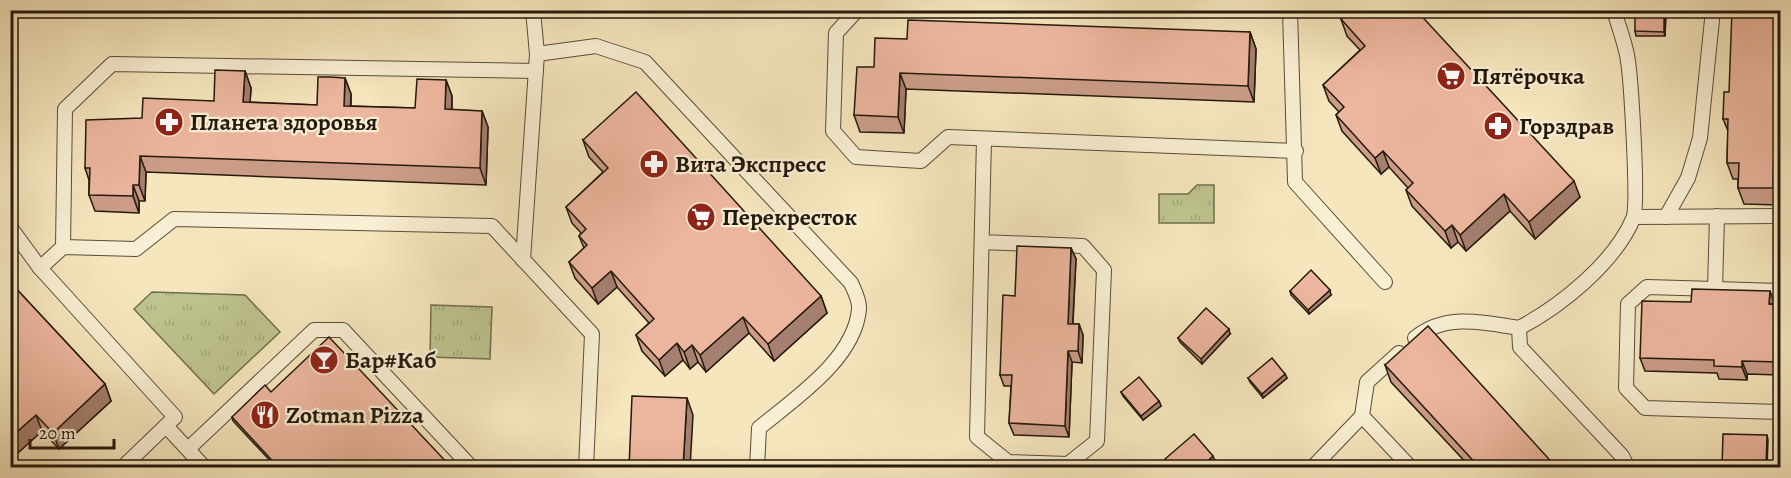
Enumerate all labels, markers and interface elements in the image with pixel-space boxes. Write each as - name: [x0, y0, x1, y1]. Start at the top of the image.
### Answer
- supermarket icon: Пятёрочка: [1435, 60, 1467, 92]
- place label: Пятёрочка: [1472, 60, 1585, 92]
- pharmacy icon: Планета здоровья: [153, 106, 185, 138]
- place label: Планета здоровья: [190, 106, 378, 138]
- pharmacy icon: Горздрав: [1482, 110, 1514, 142]
- place label: Горздрав: [1519, 110, 1614, 142]
- pharmacy icon: Вита Экспресс: [638, 148, 670, 180]
- place label: Вита Экспресс: [675, 148, 826, 180]
- supermarket icon: Перекресток: [685, 201, 717, 233]
- place label: Перекресток: [722, 201, 857, 233]
- bar icon: Бар#Каб: [308, 344, 340, 376]
- place label: Бар#Каб: [345, 344, 437, 376]
- restaurant icon: Zotman Pizza: [249, 399, 281, 431]
- place label: Zotman Pizza: [286, 399, 424, 431]
- scale bar: [30, 412, 114, 450]
- text: 20 m: [39, 421, 76, 445]

